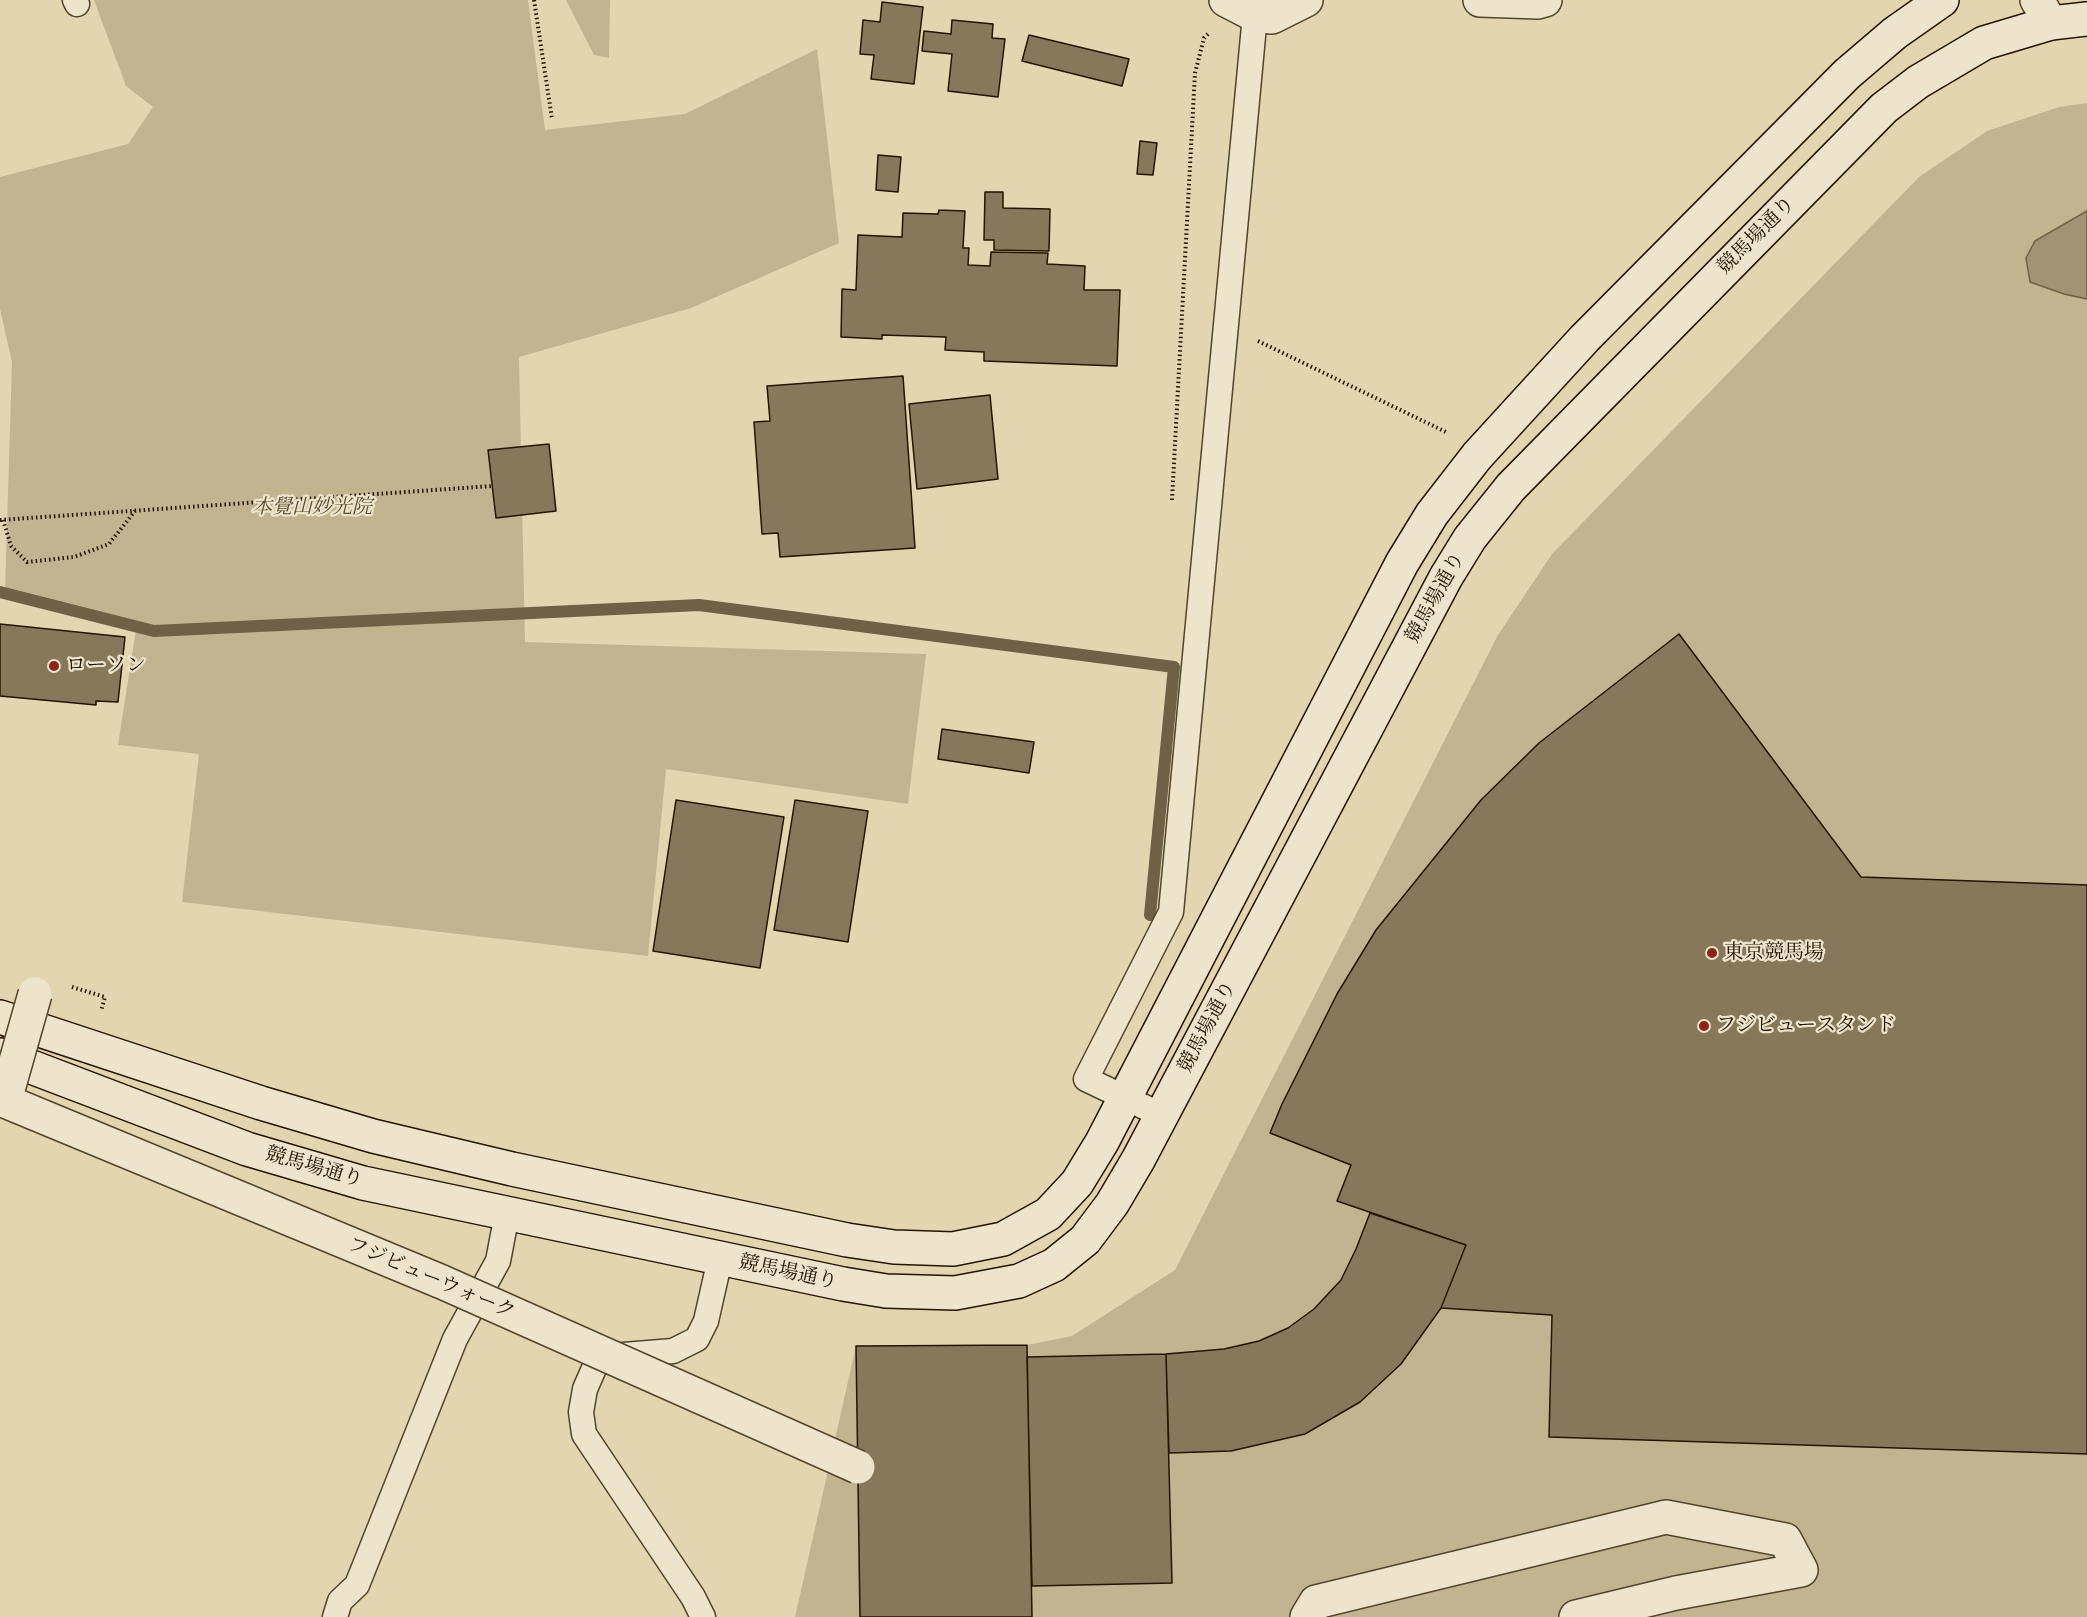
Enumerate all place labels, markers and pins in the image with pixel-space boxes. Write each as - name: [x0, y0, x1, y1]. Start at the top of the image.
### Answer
- place label: ローソン: [66, 654, 146, 678]
- marker: ローソン: [47, 659, 61, 673]
- place label: 東京競馬場: [1724, 941, 1824, 965]
- marker: 東京競馬場: [1705, 946, 1719, 960]
- place label: フジビュースタンド: [1716, 1014, 1896, 1038]
- marker: フジビュースタンド: [1697, 1019, 1711, 1033]

